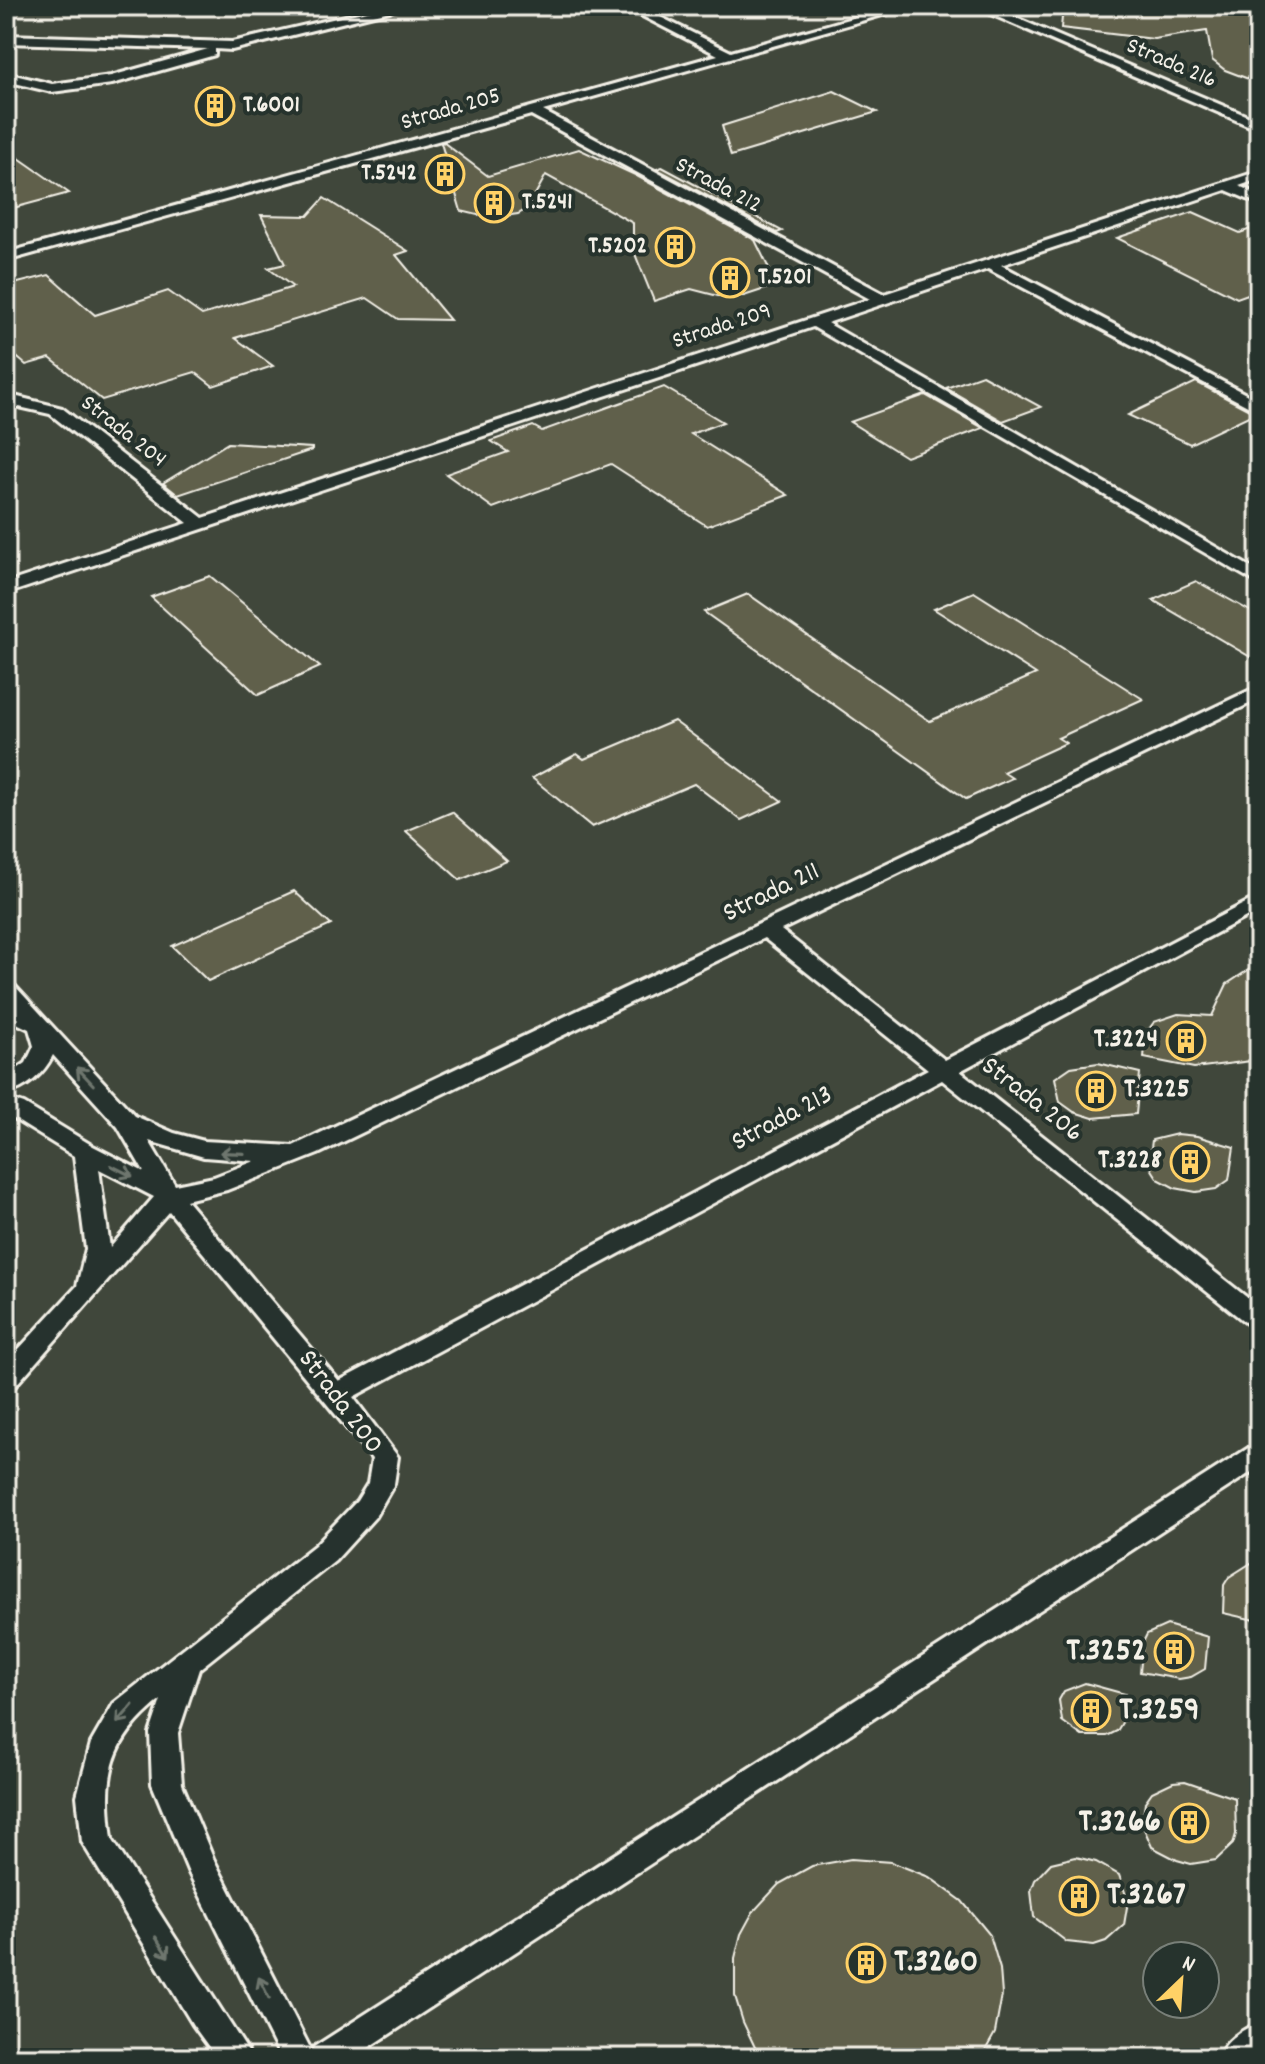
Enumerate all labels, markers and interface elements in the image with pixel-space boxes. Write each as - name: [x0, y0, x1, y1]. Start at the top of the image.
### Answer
- street label: Strada 216: [1121, 30, 1221, 98]
- street label: Strada 205: [397, 80, 505, 140]
- building icon: T.6001: [194, 85, 236, 127]
- place label: T.6001: [243, 89, 300, 123]
- street label: Strada 212: [669, 149, 767, 223]
- building icon: T.5242: [424, 153, 466, 195]
- place label: T.5242: [361, 157, 417, 191]
- building icon: T.5241: [473, 182, 515, 224]
- place label: T.5241: [522, 186, 572, 220]
- building icon: T.5202: [654, 226, 696, 268]
- place label: T.5202: [588, 230, 647, 264]
- building icon: T.5201: [709, 257, 751, 299]
- place label: T.5201: [758, 261, 812, 295]
- street label: Strada 209: [668, 295, 776, 359]
- street label: Strada 204: [73, 387, 173, 477]
- street label: Strada 211: [717, 853, 827, 935]
- building icon: T.3224: [1165, 1020, 1207, 1062]
- place label: T.3224: [1094, 1021, 1158, 1061]
- street label: Strada 206: [971, 1048, 1091, 1154]
- one-way arrow: [77, 1067, 95, 1087]
- building icon: T.3225: [1075, 1070, 1117, 1112]
- place label: T.3225: [1124, 1071, 1190, 1111]
- street label: Strada 213: [725, 1077, 841, 1163]
- building icon: T.3228: [1169, 1141, 1211, 1183]
- place label: T.3228: [1098, 1142, 1162, 1182]
- one-way arrow: [219, 1145, 246, 1160]
- one-way arrow: [110, 1164, 134, 1180]
- street label: Strada 200: [286, 1342, 392, 1464]
- place label: T.3252: [1066, 1628, 1146, 1677]
- building icon: T.3252: [1153, 1631, 1195, 1673]
- place label: T.3259: [1119, 1687, 1200, 1736]
- building icon: T.3259: [1070, 1690, 1112, 1732]
- one-way arrow: [116, 1703, 134, 1723]
- place label: T.3266: [1078, 1799, 1161, 1848]
- building icon: T.3266: [1168, 1802, 1210, 1844]
- place label: T.3267: [1107, 1872, 1186, 1921]
- building icon: T.3267: [1058, 1875, 1100, 1917]
- one-way arrow: [155, 1935, 171, 1958]
- place label: T.3260: [894, 1939, 978, 1988]
- north arrow: [1141, 1940, 1221, 2020]
- building icon: T.3260: [845, 1942, 887, 1984]
- text: N: [1176, 1949, 1200, 1981]
- one-way arrow: [256, 1976, 272, 2000]

